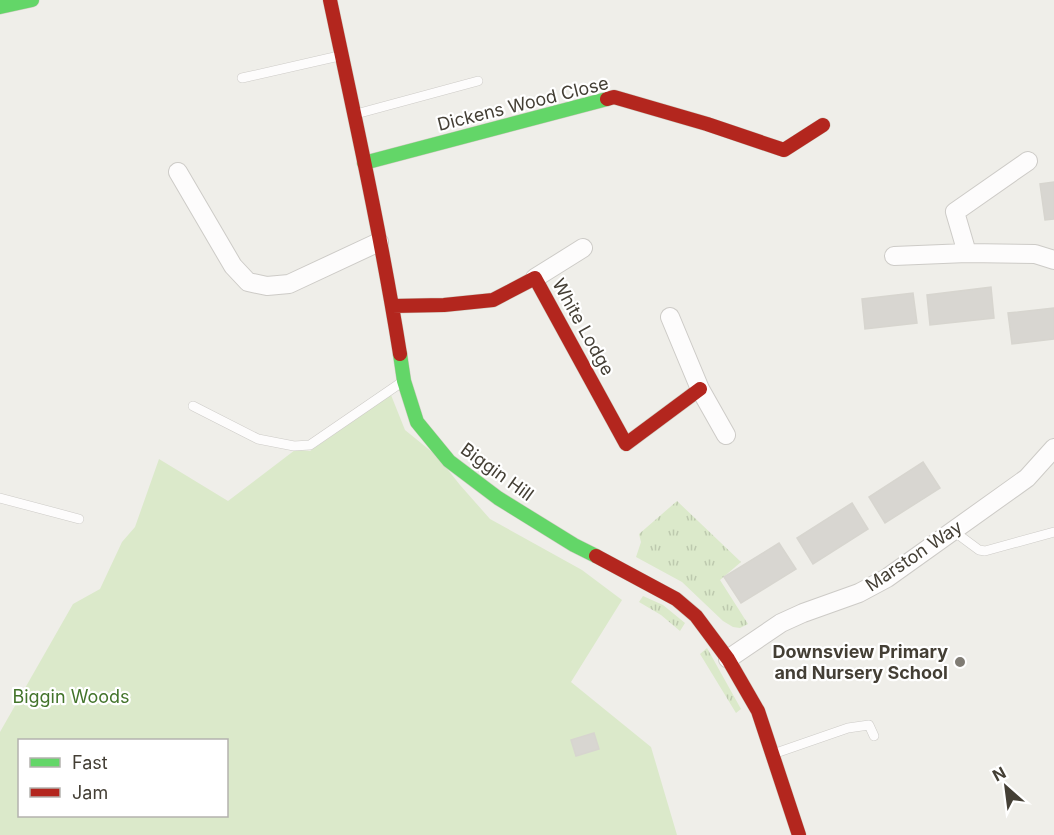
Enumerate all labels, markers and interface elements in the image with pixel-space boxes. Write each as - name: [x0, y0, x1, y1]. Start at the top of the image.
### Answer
- street label: Dickens Wood Close: [435, 72, 611, 135]
- street label: White Lodge: [548, 275, 619, 379]
- street label: Biggin Hill: [457, 438, 538, 505]
- street label: Marston Way: [862, 516, 966, 596]
- place label: Downsview Primary and Nursery School: [773, 641, 948, 683]
- marker: Downsview Primary and Nursery School: [953, 655, 967, 669]
- park label: Biggin Woods: [12, 686, 130, 707]
- legend: [18, 739, 228, 817]
- text: Fast: [72, 752, 108, 773]
- north arrow: [976, 757, 1036, 817]
- text: N: [989, 762, 1009, 785]
- text: Jam: [72, 782, 108, 803]

